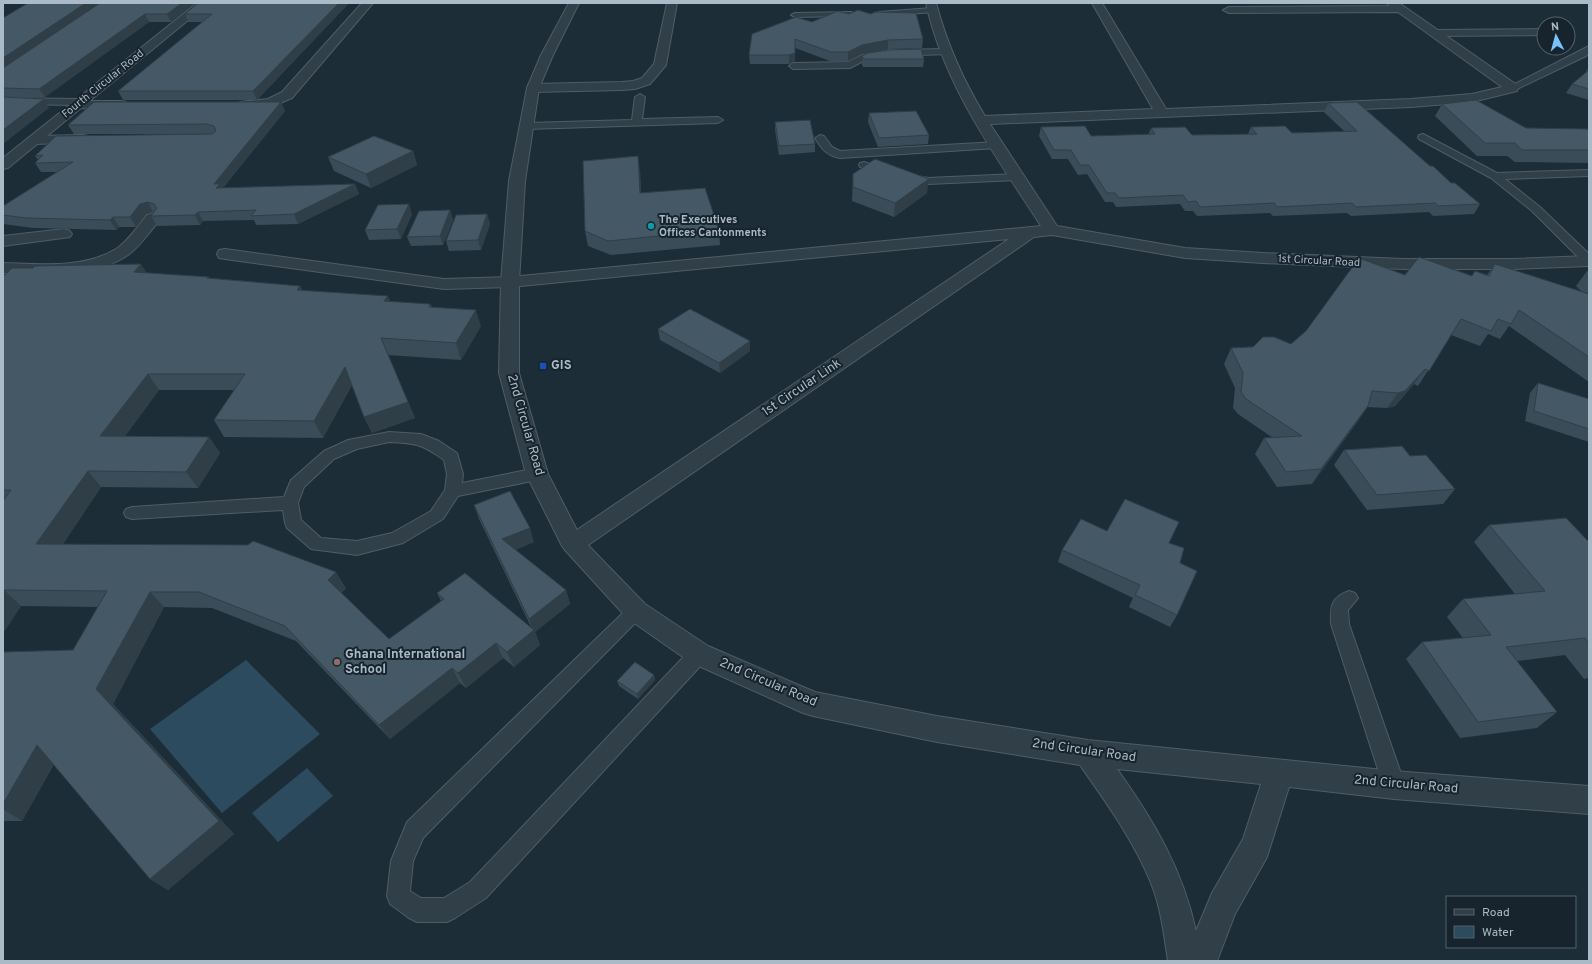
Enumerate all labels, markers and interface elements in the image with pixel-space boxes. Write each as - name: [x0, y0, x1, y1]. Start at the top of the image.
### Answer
- north arrow: [1536, 16, 1576, 56]
- text: N: [1550, 20, 1560, 34]
- street label: Fourth Circular Road: [59, 47, 147, 121]
- place label: The Executives Offices Cantonments: [659, 213, 767, 240]
- marker: The Executives Offices Cantonments: [646, 221, 656, 231]
- street label: 1st Circular Road: [1278, 252, 1360, 270]
- street label: 1st Circular Link: [759, 356, 845, 420]
- place label: GIS: [551, 358, 572, 374]
- marker: GIS: [538, 361, 548, 371]
- street label: 2nd Circular Road: [503, 373, 547, 477]
- place label: Ghana International School: [345, 647, 465, 678]
- street label: 2nd Circular Road: [717, 655, 819, 711]
- marker: Ghana International School: [332, 657, 342, 667]
- street label: 2nd Circular Road: [1031, 736, 1137, 766]
- street label: 2nd Circular Road: [1353, 772, 1459, 798]
- legend: [1446, 896, 1576, 948]
- text: Road: [1482, 905, 1510, 921]
- text: Water: [1482, 925, 1514, 941]

